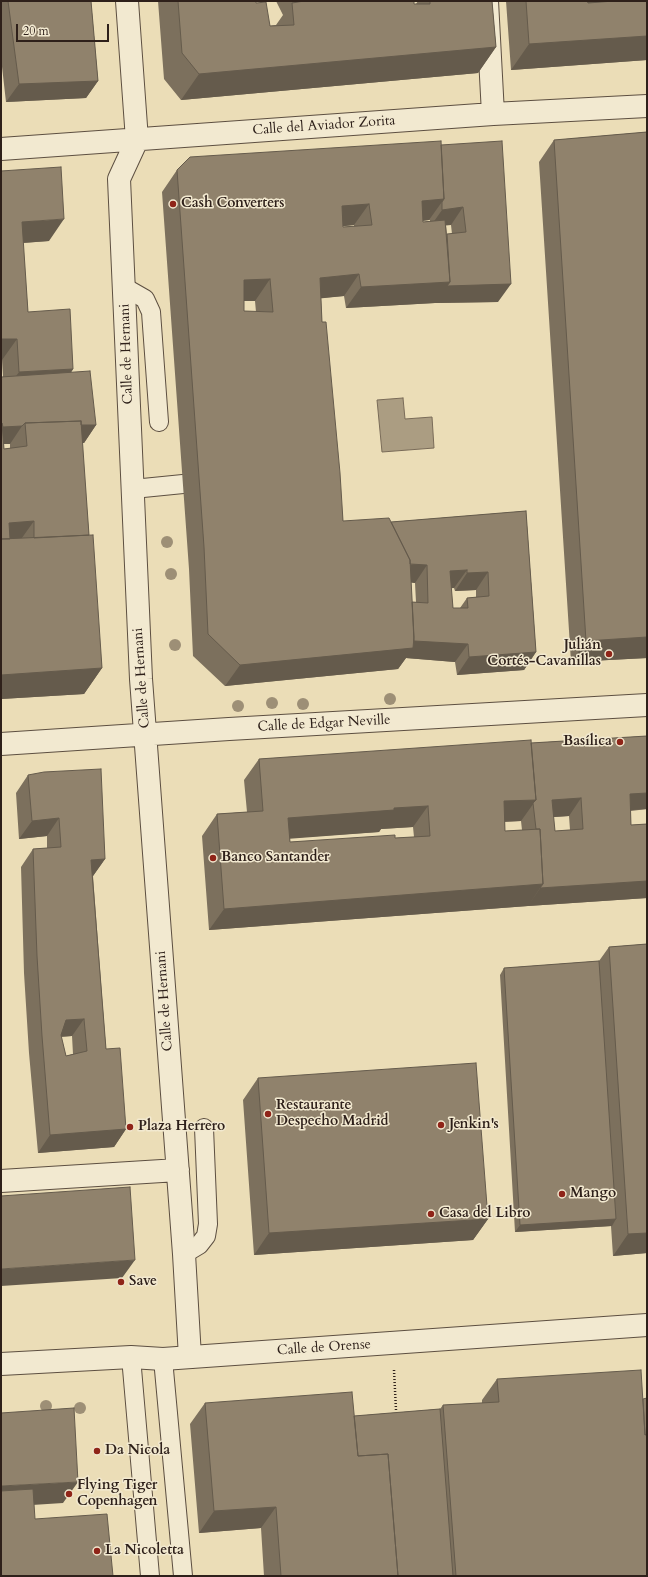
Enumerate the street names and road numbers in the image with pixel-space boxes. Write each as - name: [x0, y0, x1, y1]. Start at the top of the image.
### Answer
- street label: Calle del Aviador Zorita: [252, 113, 396, 139]
- street label: Calle de Hernani: [117, 303, 137, 405]
- street label: Calle de Hernani: [130, 627, 154, 729]
- street label: Calle de Edgar Neville: [257, 712, 391, 736]
- street label: Calle de Hernani: [153, 950, 177, 1052]
- street label: Calle de Orense: [276, 1336, 372, 1360]

